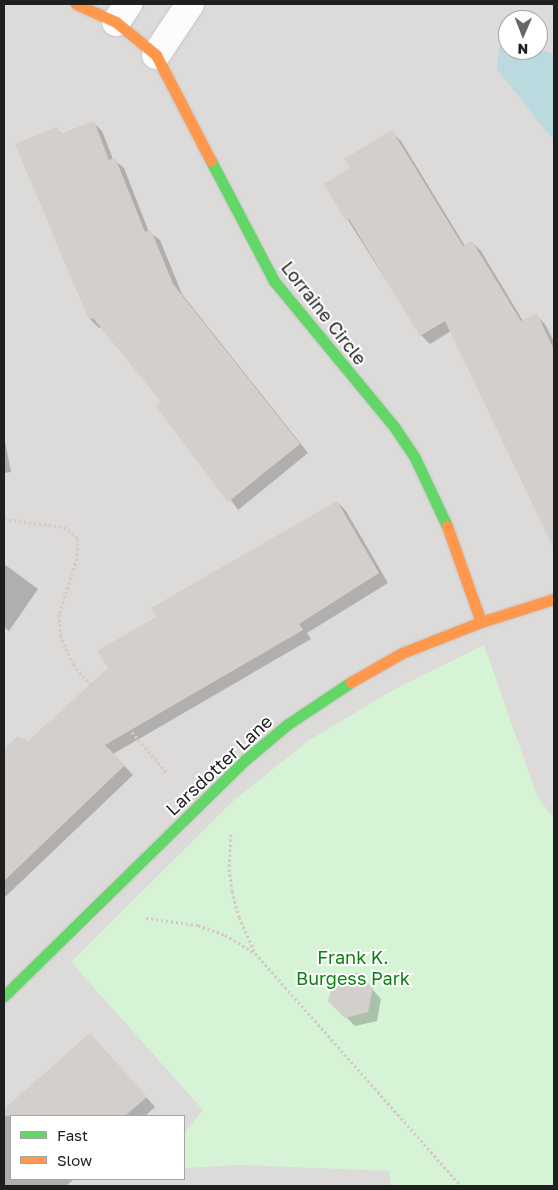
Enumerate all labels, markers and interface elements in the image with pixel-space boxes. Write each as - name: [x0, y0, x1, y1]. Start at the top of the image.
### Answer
- north arrow: [498, 10, 548, 60]
- text: N: [517, 41, 528, 58]
- street label: Lorraine Circle: [277, 257, 371, 369]
- street label: Larsdotter Lane: [161, 710, 277, 820]
- park label: Frank K. Burgess Park: [296, 947, 410, 990]
- legend: [10, 1115, 185, 1180]
- text: Fast: [57, 1126, 88, 1144]
- text: Slow: [57, 1151, 92, 1169]

